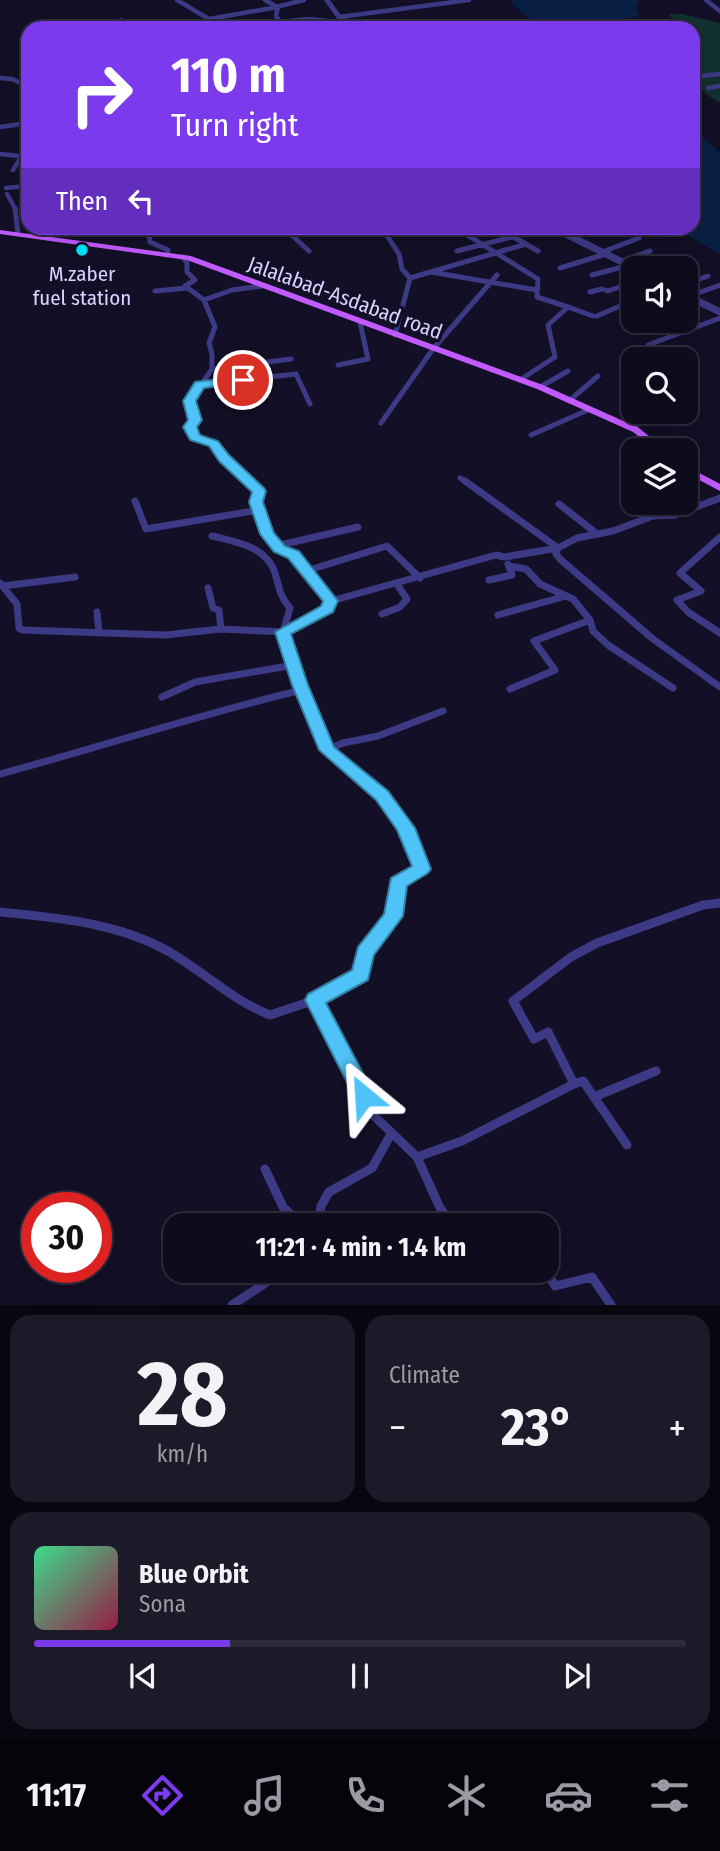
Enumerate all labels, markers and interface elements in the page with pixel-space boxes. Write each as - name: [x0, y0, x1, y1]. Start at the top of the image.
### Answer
- text: 110 m: [171, 46, 286, 105]
- icon: right: [56, 49, 147, 140]
- text: Turn right: [171, 106, 298, 144]
- icon: left: [122, 182, 160, 220]
- text: Then: [56, 186, 108, 217]
- marker: M.zaber fuel station: [74, 242, 90, 258]
- street label: Jalalabad-Asdabad road: [244, 251, 446, 345]
- map controls: [621, 256, 698, 515]
- button: sound: [621, 256, 698, 333]
- place label: M.zaber fuel station: [33, 261, 131, 311]
- button: search: [621, 347, 698, 424]
- pin: [213, 350, 273, 410]
- icon: arrive: [224, 361, 262, 399]
- button: layers: [621, 438, 698, 515]
- position arrow: [327, 1059, 401, 1133]
- speed limit sign: 30: [21, 1192, 112, 1283]
- text: 11:21 · 4 min · 1.4 km: [256, 1232, 466, 1263]
- text: 28: [137, 1340, 228, 1449]
- text: Climate: [389, 1361, 460, 1389]
- text: 23°: [501, 1396, 574, 1459]
- text: −: [389, 1405, 406, 1451]
- text: +: [669, 1405, 686, 1451]
- text: km/h: [157, 1440, 208, 1468]
- text: Blue Orbit: [139, 1559, 249, 1590]
- text: Sona: [139, 1590, 186, 1618]
- icon: previous: [124, 1657, 162, 1695]
- icon: pause: [341, 1657, 379, 1695]
- icon: next: [558, 1657, 596, 1695]
- icon: directions: [138, 1771, 187, 1820]
- icon: music: [240, 1771, 289, 1820]
- icon: phone: [341, 1771, 390, 1820]
- icon: climate: [442, 1771, 491, 1820]
- icon: car: [544, 1771, 593, 1820]
- icon: filters: [645, 1771, 694, 1820]
- text: 11:17: [26, 1776, 86, 1814]

